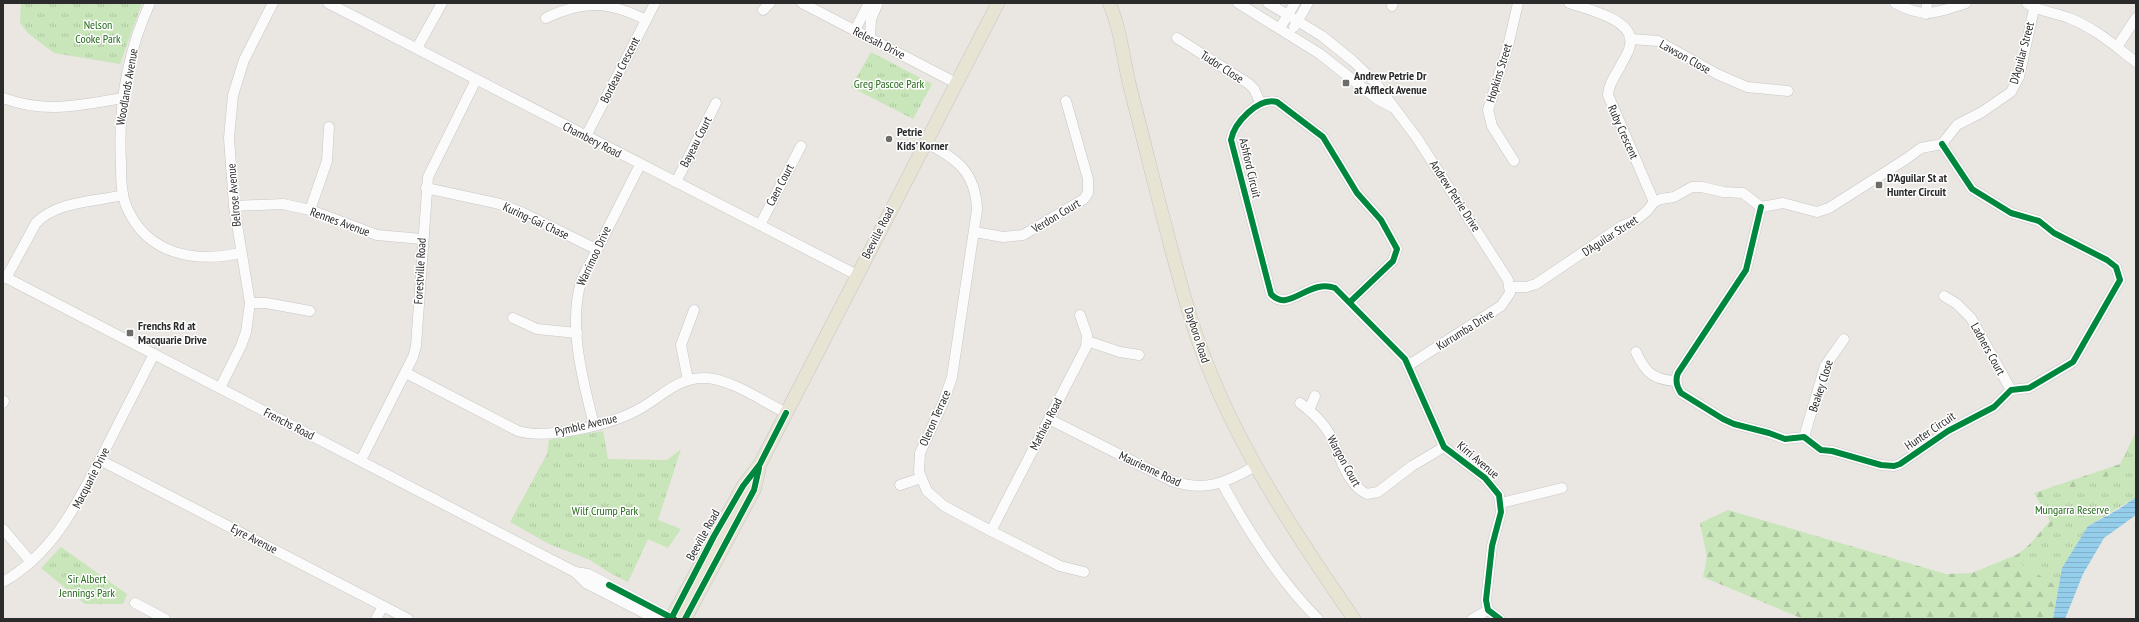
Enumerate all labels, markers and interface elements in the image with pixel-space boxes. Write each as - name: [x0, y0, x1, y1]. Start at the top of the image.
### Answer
- park label: Nelson Cooke Park: [75, 17, 121, 46]
- street label: D'Aguilar Street: [2006, 19, 2037, 86]
- street label: Relesah Drive: [851, 23, 908, 62]
- street label: Bordeau Crescent: [597, 34, 643, 105]
- street label: Lawson Close: [1657, 36, 1714, 77]
- street label: Hopkins Street: [1482, 41, 1515, 104]
- street label: Woodlands Avenue: [112, 47, 141, 127]
- street label: Tudor Close: [1198, 47, 1247, 86]
- place label: Andrew Petrie Dr at Affleck Avenue: [1353, 68, 1427, 97]
- park label: Greg Pascoe Park: [854, 76, 924, 91]
- marker: Andrew Petrie Dr at Affleck Avenue: [1341, 78, 1351, 88]
- street label: Ruby Crescent: [1605, 102, 1642, 162]
- street label: Bayeau Court: [676, 113, 715, 170]
- street label: Chambery Road: [560, 118, 624, 161]
- place label: Petrie Kids' Korner: [897, 124, 949, 153]
- marker: Petrie Kids' Korner: [884, 134, 894, 144]
- street label: Ashford Circuit: [1236, 136, 1265, 200]
- street label: Andrew Petrie Drive: [1427, 157, 1484, 234]
- street label: Caen Court: [762, 161, 797, 208]
- street label: Belrose Avenue: [223, 163, 244, 227]
- place label: D'Aguilar St at Hunter Circuit: [1887, 170, 1948, 199]
- marker: D'Aguilar St at Hunter Circuit: [1874, 180, 1884, 190]
- street label: Verdon Court: [1028, 195, 1083, 236]
- street label: Kuring-Gai Chase: [501, 199, 572, 242]
- street label: Rennes Avenue: [308, 204, 372, 239]
- street label: Beeville Road: [858, 204, 897, 261]
- street label: D'Aguilar Street: [1579, 212, 1641, 259]
- street label: Warrimoo Drive: [573, 224, 614, 288]
- street label: Forestville Road: [410, 237, 429, 305]
- street label: Dayboro Road: [1181, 305, 1213, 365]
- street label: Kurrumba Drive: [1433, 306, 1496, 353]
- place label: Frenchs Rd at Macquarie Drive: [138, 318, 207, 347]
- street label: Ladners Court: [1968, 320, 2009, 378]
- marker: Frenchs Rd at Macquarie Drive: [125, 328, 135, 338]
- street label: Beakey Close: [1805, 358, 1836, 414]
- street label: Oleron Terrace: [916, 387, 954, 448]
- street label: Mathieu Road: [1026, 395, 1065, 452]
- street label: Frenchs Road: [261, 404, 317, 443]
- street label: Hunter Circuit: [1902, 408, 1958, 453]
- street label: Pymble Avenue: [553, 410, 618, 439]
- street label: Wargon Court: [1324, 432, 1365, 490]
- street label: Kirri Avenue: [1454, 438, 1502, 482]
- street label: Macquarie Drive: [69, 445, 112, 511]
- street label: Maurienne Road: [1117, 448, 1184, 490]
- park label: Mungarra Reserve: [2035, 502, 2109, 517]
- park label: Wilf Crump Park: [572, 503, 639, 518]
- street label: Beeville Road: [682, 507, 723, 563]
- street label: Eyre Avenue: [228, 520, 280, 557]
- park label: Sir Albert Jennings Park: [58, 571, 115, 600]

